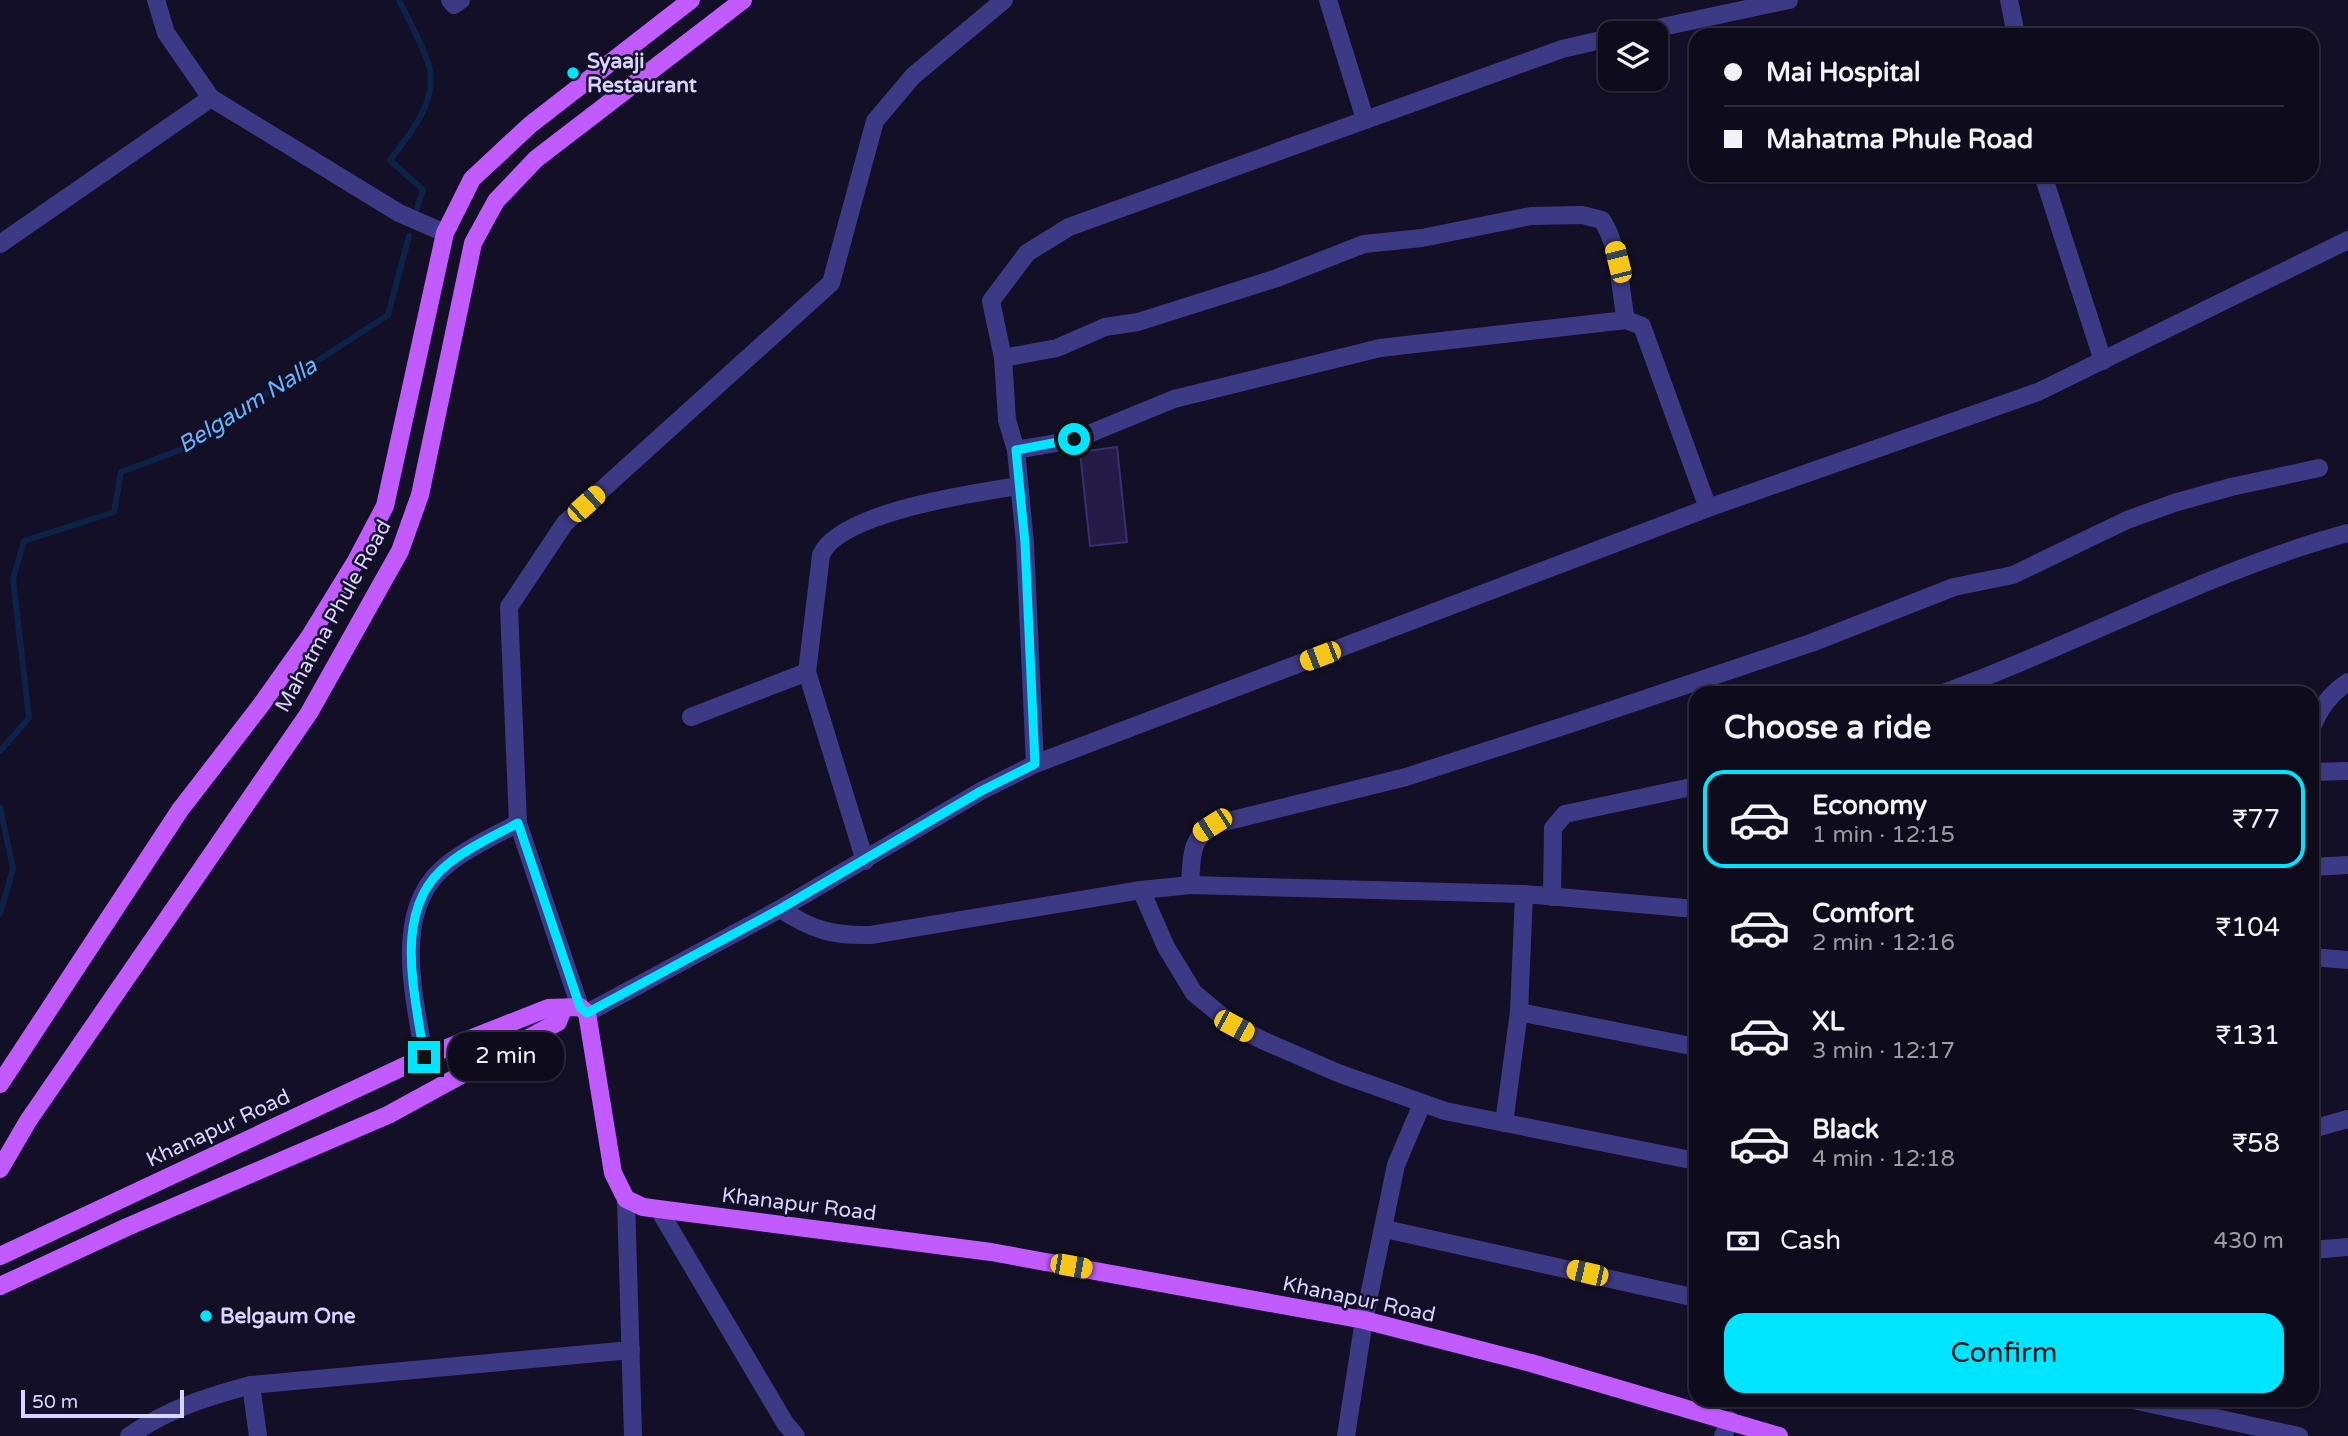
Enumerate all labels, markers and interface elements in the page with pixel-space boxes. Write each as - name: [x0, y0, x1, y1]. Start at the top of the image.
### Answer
- map controls: [1598, 21, 1668, 91]
- button: layers: [1598, 21, 1668, 91]
- place label: Syaaji Restaurant: [587, 49, 697, 98]
- text: Mai Hospital: [1766, 57, 1920, 88]
- marker: Syaaji Restaurant: [565, 65, 581, 81]
- text: Mahatma Phule Road: [1766, 124, 2033, 155]
- car: [1603, 239, 1634, 285]
- water label: Belgaum Nalla: [173, 351, 323, 460]
- route start: [1058, 423, 1090, 455]
- car: [564, 482, 609, 526]
- street label: Mahatma Phule Road: [270, 516, 397, 717]
- car: [1297, 639, 1344, 673]
- text: Choose a ride: [1724, 709, 1931, 747]
- icon: car: [1728, 788, 1791, 851]
- text: Economy: [1812, 790, 1927, 821]
- text: ₹77: [2232, 804, 2280, 835]
- car: [1189, 805, 1236, 845]
- text: 1 min · 12:15: [1812, 821, 1955, 849]
- icon: car: [1728, 896, 1791, 959]
- text: Comfort: [1812, 898, 1914, 929]
- text: ₹104: [2216, 912, 2280, 943]
- text: 2 min · 12:16: [1812, 929, 1955, 957]
- icon: car: [1728, 1004, 1791, 1067]
- text: XL: [1812, 1006, 1844, 1037]
- car: [1211, 1007, 1258, 1045]
- text: ₹131: [2216, 1020, 2280, 1051]
- callout: 2 min: [448, 1032, 564, 1082]
- text: 3 min · 12:17: [1812, 1037, 1955, 1065]
- route end: [408, 1041, 440, 1073]
- text: 2 min: [475, 1042, 537, 1070]
- street label: Khanapur Road: [142, 1084, 294, 1173]
- icon: car: [1728, 1112, 1791, 1175]
- text: Black: [1812, 1114, 1879, 1145]
- text: ₹58: [2232, 1128, 2280, 1159]
- text: 4 min · 12:18: [1812, 1145, 1955, 1173]
- street label: Khanapur Road: [720, 1183, 878, 1226]
- icon: cash: [1724, 1222, 1762, 1260]
- text: Cash: [1780, 1225, 1841, 1256]
- text: 430 m: [2214, 1227, 2284, 1255]
- car: [1049, 1252, 1094, 1280]
- car: [1565, 1258, 1610, 1288]
- street label: Khanapur Road: [1280, 1271, 1438, 1328]
- place label: Belgaum One: [220, 1304, 356, 1329]
- marker: Belgaum One: [198, 1308, 214, 1324]
- button: Confirm: [1724, 1313, 2284, 1393]
- scale bar: [21, 1387, 184, 1419]
- text: 50 m: [32, 1391, 78, 1413]

